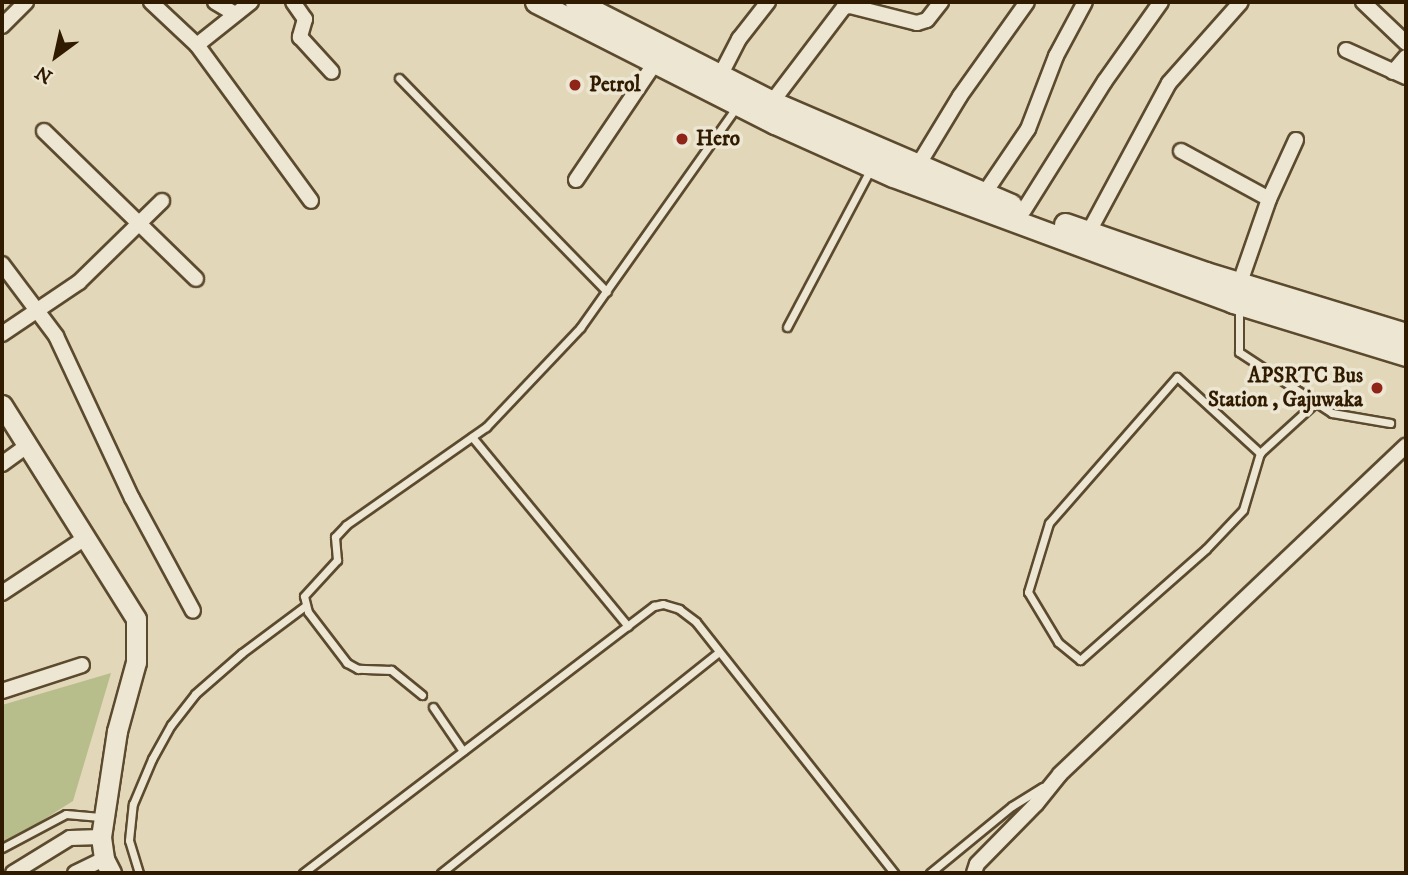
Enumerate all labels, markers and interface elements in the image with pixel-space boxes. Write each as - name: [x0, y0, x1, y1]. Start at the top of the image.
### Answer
- north arrow: [21, 21, 91, 91]
- text: N: [31, 60, 57, 88]
- place label: Petrol: [589, 72, 641, 98]
- marker: Petrol: [567, 77, 583, 93]
- place label: Hero: [696, 126, 740, 152]
- marker: Hero: [674, 131, 690, 147]
- place label: APSRTC Bus Station , Gajuwaka: [1208, 363, 1363, 413]
- marker: APSRTC Bus Station , Gajuwaka: [1369, 380, 1385, 396]

